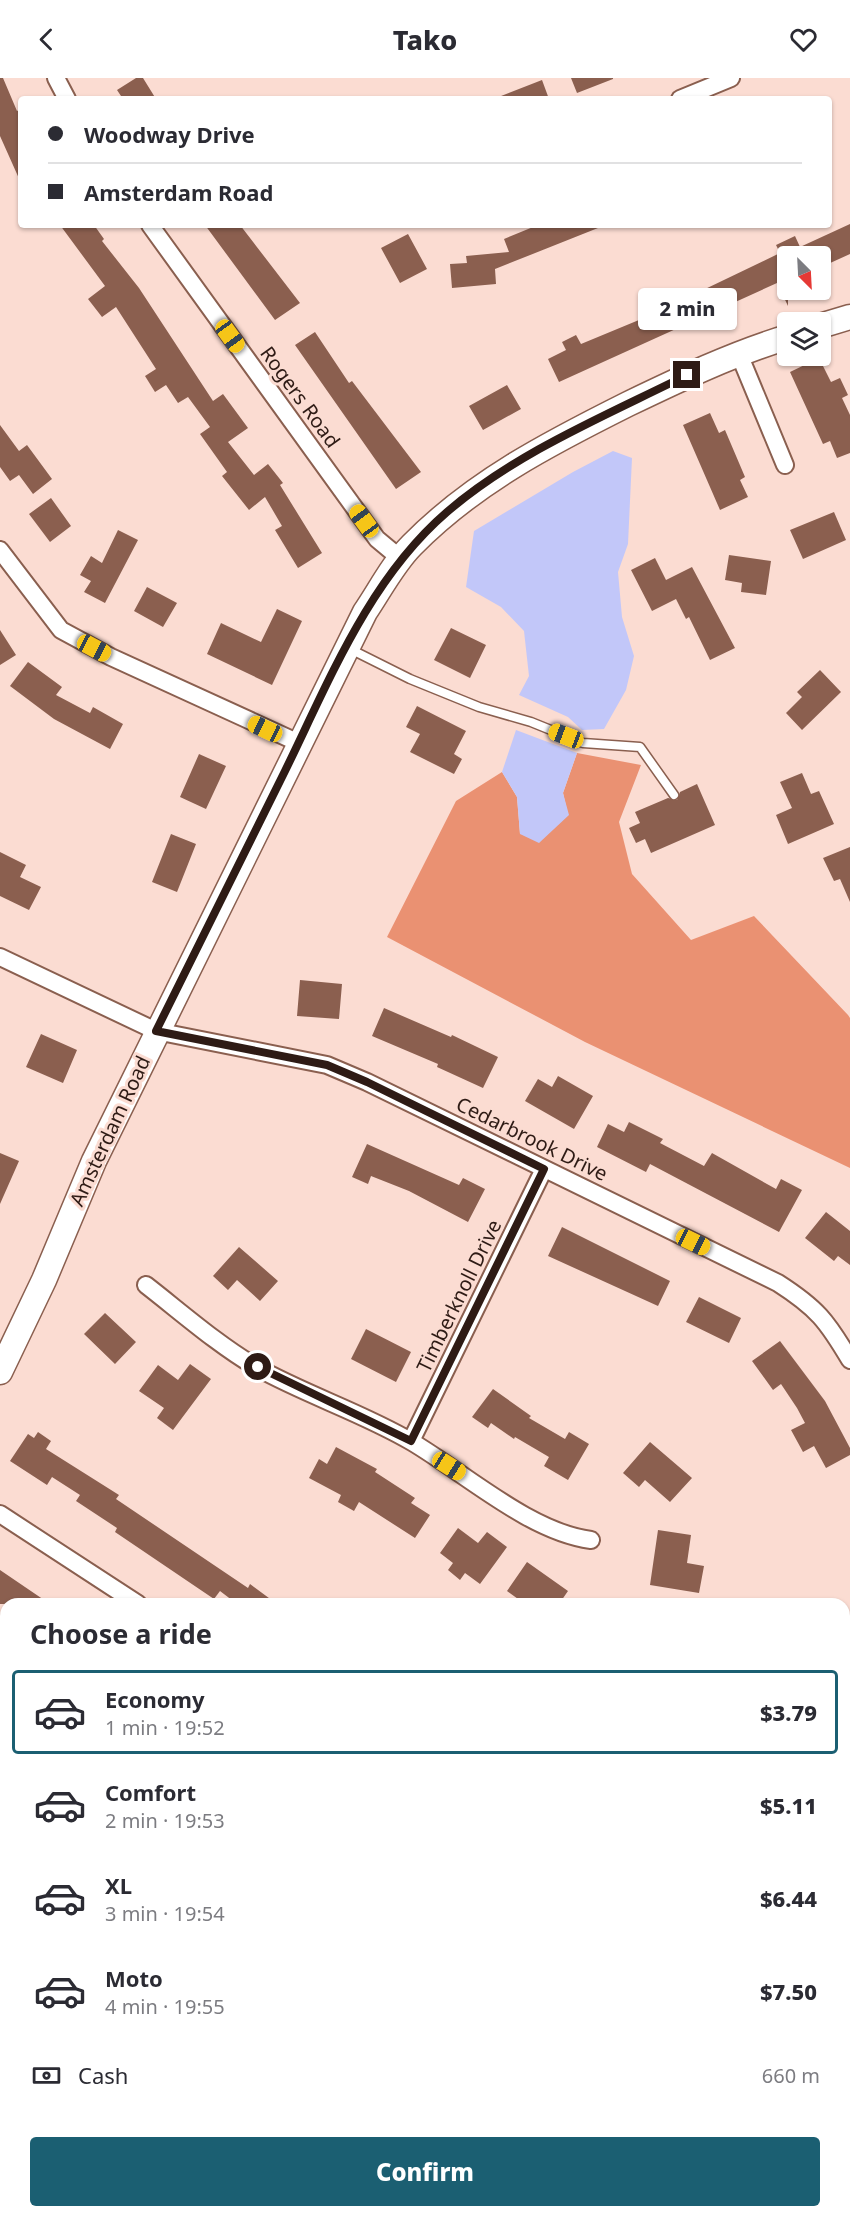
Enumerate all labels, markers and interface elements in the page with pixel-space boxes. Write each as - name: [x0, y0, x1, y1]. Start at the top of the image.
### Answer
- text: Tako: [393, 21, 457, 58]
- icon: back: [30, 23, 63, 56]
- icon: heart: [787, 23, 820, 56]
- text: Woodway Drive: [84, 119, 255, 149]
- text: Amsterdam Road: [84, 177, 273, 207]
- north arrow: [777, 246, 831, 300]
- map controls: [777, 246, 831, 366]
- callout: 2 min: [638, 288, 736, 330]
- text: 2 min: [660, 295, 715, 322]
- button: layers: [777, 312, 831, 366]
- car: [212, 316, 248, 356]
- street label: Rogers Road: [254, 341, 346, 453]
- route end: [673, 361, 700, 388]
- car: [346, 501, 382, 541]
- car: [74, 632, 114, 664]
- car: [245, 713, 285, 745]
- car: [546, 721, 586, 751]
- street label: Amsterdam Road: [63, 1051, 156, 1210]
- street label: Cedarbrook Drive: [452, 1090, 612, 1187]
- street label: Timberknoll Drive: [410, 1215, 507, 1377]
- car: [673, 1226, 713, 1258]
- route start: [244, 1353, 271, 1380]
- car: [429, 1449, 469, 1483]
- text: Choose a ride: [30, 1615, 212, 1652]
- text: Economy: [105, 1684, 204, 1714]
- icon: car: [33, 1685, 87, 1739]
- text: $3.79: [760, 1697, 817, 1727]
- text: 1 min · 19:52: [105, 1714, 225, 1741]
- text: Comfort: [105, 1777, 196, 1807]
- icon: car: [33, 1778, 87, 1832]
- text: $5.11: [760, 1790, 817, 1820]
- text: 2 min · 19:53: [105, 1807, 225, 1834]
- text: XL: [105, 1870, 132, 1900]
- icon: car: [33, 1871, 87, 1925]
- text: $6.44: [760, 1883, 817, 1913]
- text: 3 min · 19:54: [105, 1900, 225, 1927]
- text: Moto: [105, 1963, 163, 1993]
- icon: car: [33, 1964, 87, 2018]
- text: $7.50: [760, 1976, 817, 2006]
- text: 4 min · 19:55: [105, 1993, 225, 2020]
- icon: cash: [30, 2059, 63, 2092]
- text: Cash: [78, 2060, 128, 2090]
- text: 660 m: [762, 2062, 820, 2089]
- button: Confirm: [30, 2137, 820, 2206]

